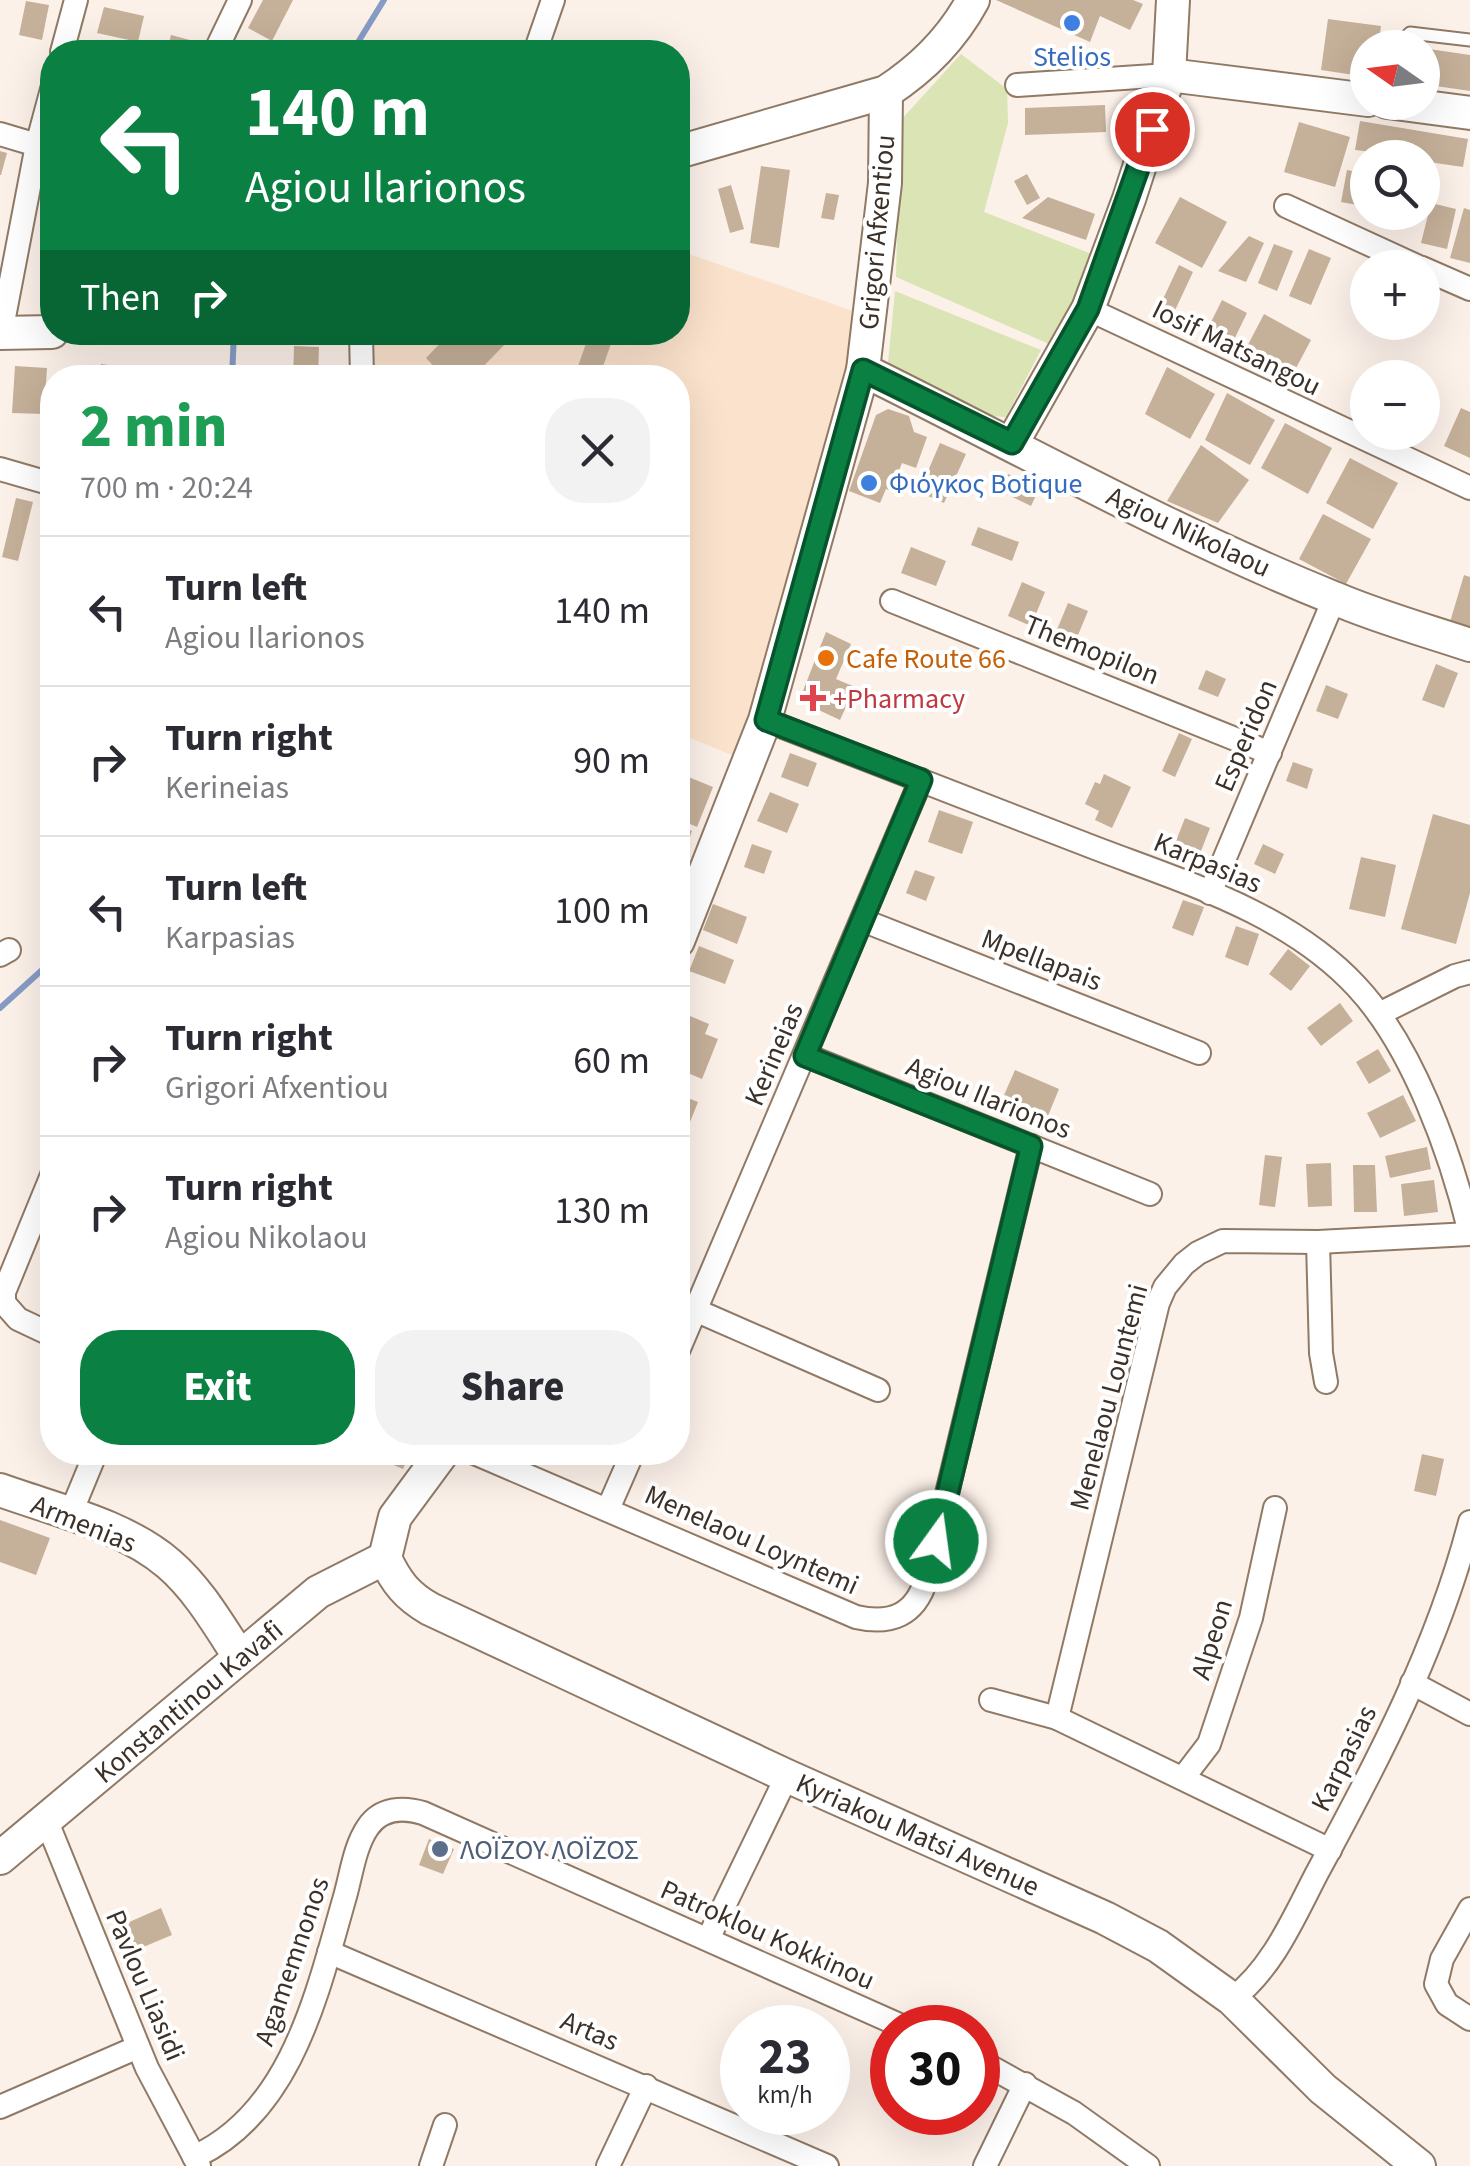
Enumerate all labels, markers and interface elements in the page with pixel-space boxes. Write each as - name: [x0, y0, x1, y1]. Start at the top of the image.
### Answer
- marker: Stelios: [1061, 12, 1083, 34]
- north arrow: [1350, 30, 1440, 120]
- map controls: [1350, 30, 1440, 450]
- place label: Stelios: [1033, 37, 1111, 77]
- text: 140 m: [245, 63, 430, 163]
- icon: left: [80, 80, 210, 210]
- pin: [1110, 87, 1195, 172]
- icon: arrive: [1125, 102, 1180, 157]
- street label: Grigori Afxentiou: [849, 133, 905, 331]
- button: search: [1350, 140, 1440, 230]
- text: Agiou Ilarionos: [245, 156, 526, 220]
- button: +: [1350, 250, 1440, 340]
- icon: right: [181, 270, 236, 325]
- text: Then: [80, 271, 161, 325]
- street label: Iosif Matsangou: [1145, 290, 1328, 406]
- button: −: [1350, 360, 1440, 450]
- text: 2 min: [80, 385, 227, 470]
- button: close: [545, 398, 650, 503]
- place label: Φιόγκος Botique: [889, 464, 1082, 504]
- text: 700 m · 20:24: [80, 465, 253, 511]
- marker: Φιόγκος Botique: [858, 472, 880, 494]
- street label: Agiou Nikolaou: [1100, 476, 1277, 588]
- text: Turn left: [165, 561, 307, 615]
- icon: left: [80, 584, 135, 639]
- text: 140 m: [554, 584, 650, 638]
- street label: Themopilon: [1018, 605, 1165, 695]
- text: Agiou Ilarionos: [165, 615, 365, 661]
- place label: Cafe Route 66: [846, 639, 1006, 679]
- marker: Cafe Route 66: [815, 647, 837, 669]
- street label: Esperidon: [1204, 673, 1287, 798]
- place label: +Pharmacy: [833, 679, 965, 719]
- marker: +Pharmacy: [802, 687, 824, 709]
- text: Turn right: [165, 711, 333, 765]
- icon: right: [80, 734, 135, 789]
- text: 90 m: [573, 734, 650, 788]
- text: Kerineias: [165, 765, 289, 811]
- street label: Karpasias: [1147, 822, 1268, 904]
- text: Turn left: [165, 861, 307, 915]
- icon: left: [80, 884, 135, 939]
- text: 100 m: [554, 884, 650, 938]
- text: Karpasias: [165, 915, 295, 961]
- street label: Mpellapais: [976, 919, 1108, 1001]
- street label: Kerineias: [734, 997, 814, 1112]
- text: Turn right: [165, 1011, 333, 1065]
- icon: right: [80, 1034, 135, 1089]
- text: 60 m: [573, 1034, 650, 1088]
- street label: Agiou Ilarionos: [900, 1047, 1077, 1149]
- text: Grigori Afxentiou: [165, 1065, 389, 1111]
- text: Turn right: [165, 1161, 333, 1215]
- icon: right: [80, 1184, 135, 1239]
- text: 130 m: [554, 1184, 650, 1238]
- text: Agiou Nikolaou: [165, 1215, 368, 1261]
- street label: Menelaou Lountemi: [1060, 1280, 1158, 1515]
- button: Exit: [80, 1330, 355, 1445]
- button: Share: [375, 1330, 650, 1445]
- street label: Menelaou Loyntemi: [638, 1475, 865, 1605]
- street label: Armenias: [25, 1485, 142, 1563]
- position arrow: [884, 1489, 988, 1593]
- street label: Alpeon: [1181, 1594, 1243, 1684]
- street label: Konstantinou Kavafi: [86, 1611, 292, 1793]
- street label: Karpasias: [1301, 1699, 1387, 1818]
- street label: Kyriakou Matsi Avenue: [790, 1763, 1046, 1907]
- place label: ΛΟΪΖΟΥ ΛΟΪΖΟΣ: [460, 1830, 639, 1870]
- marker: ΛΟΪΖΟΥ ΛΟΪΖΟΣ: [429, 1838, 451, 1860]
- street label: Patroklou Kokkinou: [654, 1870, 881, 2000]
- street label: Agamemnonos: [244, 1872, 339, 2051]
- street label: Pavlou Liasidi: [95, 1904, 195, 2067]
- street label: Artas: [554, 2001, 625, 2061]
- speed limit sign: 30: [870, 2005, 1000, 2135]
- text: 23: [759, 2022, 811, 2093]
- text: km/h: [757, 2077, 813, 2113]

